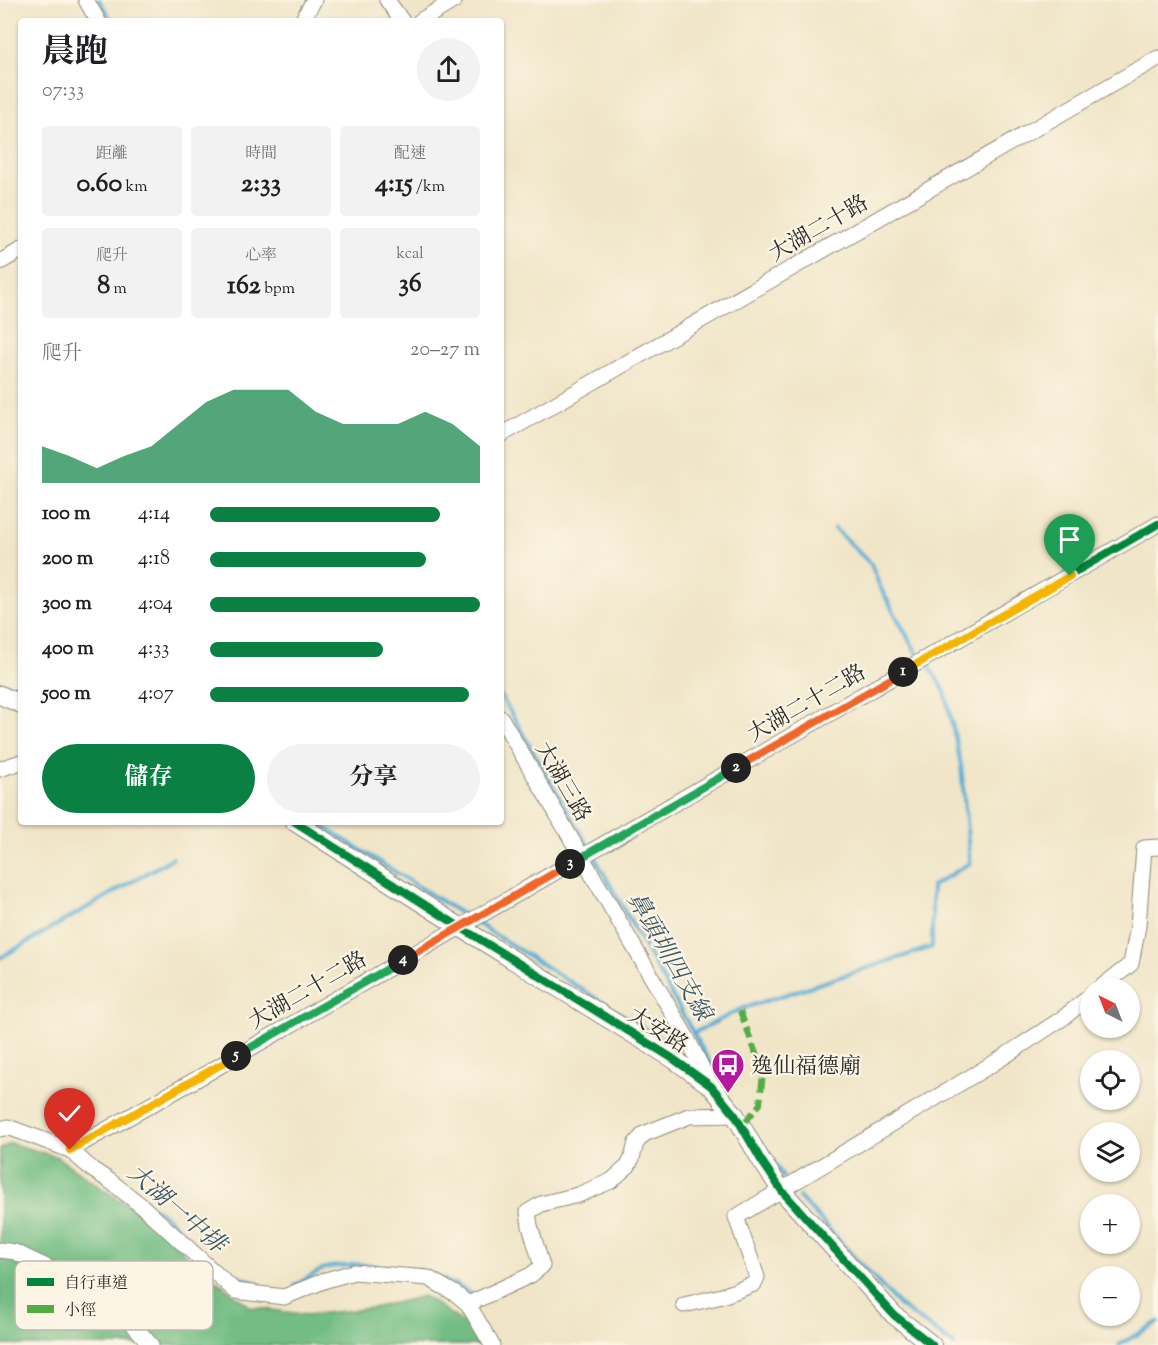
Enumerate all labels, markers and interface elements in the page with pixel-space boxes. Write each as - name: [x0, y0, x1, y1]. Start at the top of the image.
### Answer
- text: 晨跑: [42, 30, 108, 78]
- button: share: [417, 38, 480, 101]
- text: 07:33: [42, 77, 84, 106]
- text: 距離: [96, 143, 128, 166]
- text: 時間: [245, 143, 277, 166]
- text: 配速: [394, 143, 426, 166]
- text: 0.60: [76, 166, 122, 203]
- text: 2:33: [241, 166, 281, 203]
- text: 4:15: [375, 166, 413, 203]
- text: km: [122, 176, 148, 199]
- text: /km: [413, 176, 445, 199]
- street label: 大湖二十路: [764, 188, 875, 271]
- text: kcal: [396, 243, 424, 266]
- text: 爬升: [96, 245, 128, 268]
- text: 心率: [245, 245, 277, 268]
- text: 36: [398, 266, 422, 303]
- text: 8: [97, 268, 110, 305]
- text: 162: [227, 268, 261, 305]
- text: m: [110, 278, 127, 301]
- text: bpm: [261, 278, 295, 301]
- text: 20–27 m: [410, 336, 480, 365]
- text: 爬升: [42, 340, 82, 369]
- text: 100 m: [42, 500, 91, 529]
- text: 4:14: [138, 500, 170, 529]
- pin: [1044, 514, 1095, 576]
- icon: arrive: [1053, 523, 1086, 556]
- text: 200 m: [42, 545, 93, 574]
- text: 4:18: [138, 545, 170, 574]
- text: 300 m: [42, 590, 92, 619]
- text: 4:04: [138, 590, 173, 619]
- text: 400 m: [42, 635, 94, 664]
- text: 4:33: [138, 635, 169, 664]
- pin: 1: [888, 657, 918, 687]
- street label: 大湖二十二路: [742, 658, 873, 751]
- text: 1: [900, 660, 906, 683]
- text: 500 m: [42, 680, 91, 709]
- text: 4:07: [138, 680, 174, 709]
- street label: 大湖三路: [526, 736, 597, 829]
- button: 儲存: [42, 744, 255, 813]
- button: 分享: [267, 744, 480, 813]
- pin: 2: [721, 753, 751, 783]
- text: 2: [732, 756, 740, 779]
- pin: 3: [555, 849, 585, 879]
- text: 3: [567, 852, 573, 875]
- water label: 鼻頭圳四支線: [618, 886, 720, 1030]
- street label: 大湖二十二路: [243, 945, 374, 1038]
- pin: 4: [388, 945, 418, 975]
- text: 4: [399, 948, 407, 971]
- north arrow: [1080, 978, 1140, 1038]
- map controls: [1080, 978, 1140, 1326]
- street label: 大安路: [621, 1000, 694, 1063]
- pin: 5: [221, 1041, 251, 1071]
- text: 5: [233, 1044, 239, 1067]
- bus stop icon: 逸仙福德廟: [710, 1047, 746, 1094]
- button: locate: [1080, 1050, 1140, 1110]
- place label: 逸仙福德廟: [751, 1052, 861, 1084]
- pin: [44, 1088, 95, 1150]
- icon: check: [53, 1097, 86, 1130]
- button: layers: [1080, 1122, 1140, 1182]
- water label: 大湖一中排: [119, 1157, 234, 1264]
- button: +: [1080, 1194, 1140, 1254]
- legend: [15, 1261, 213, 1330]
- button: −: [1080, 1266, 1140, 1326]
- text: 自行車道: [64, 1273, 128, 1296]
- text: 小徑: [64, 1300, 96, 1323]

